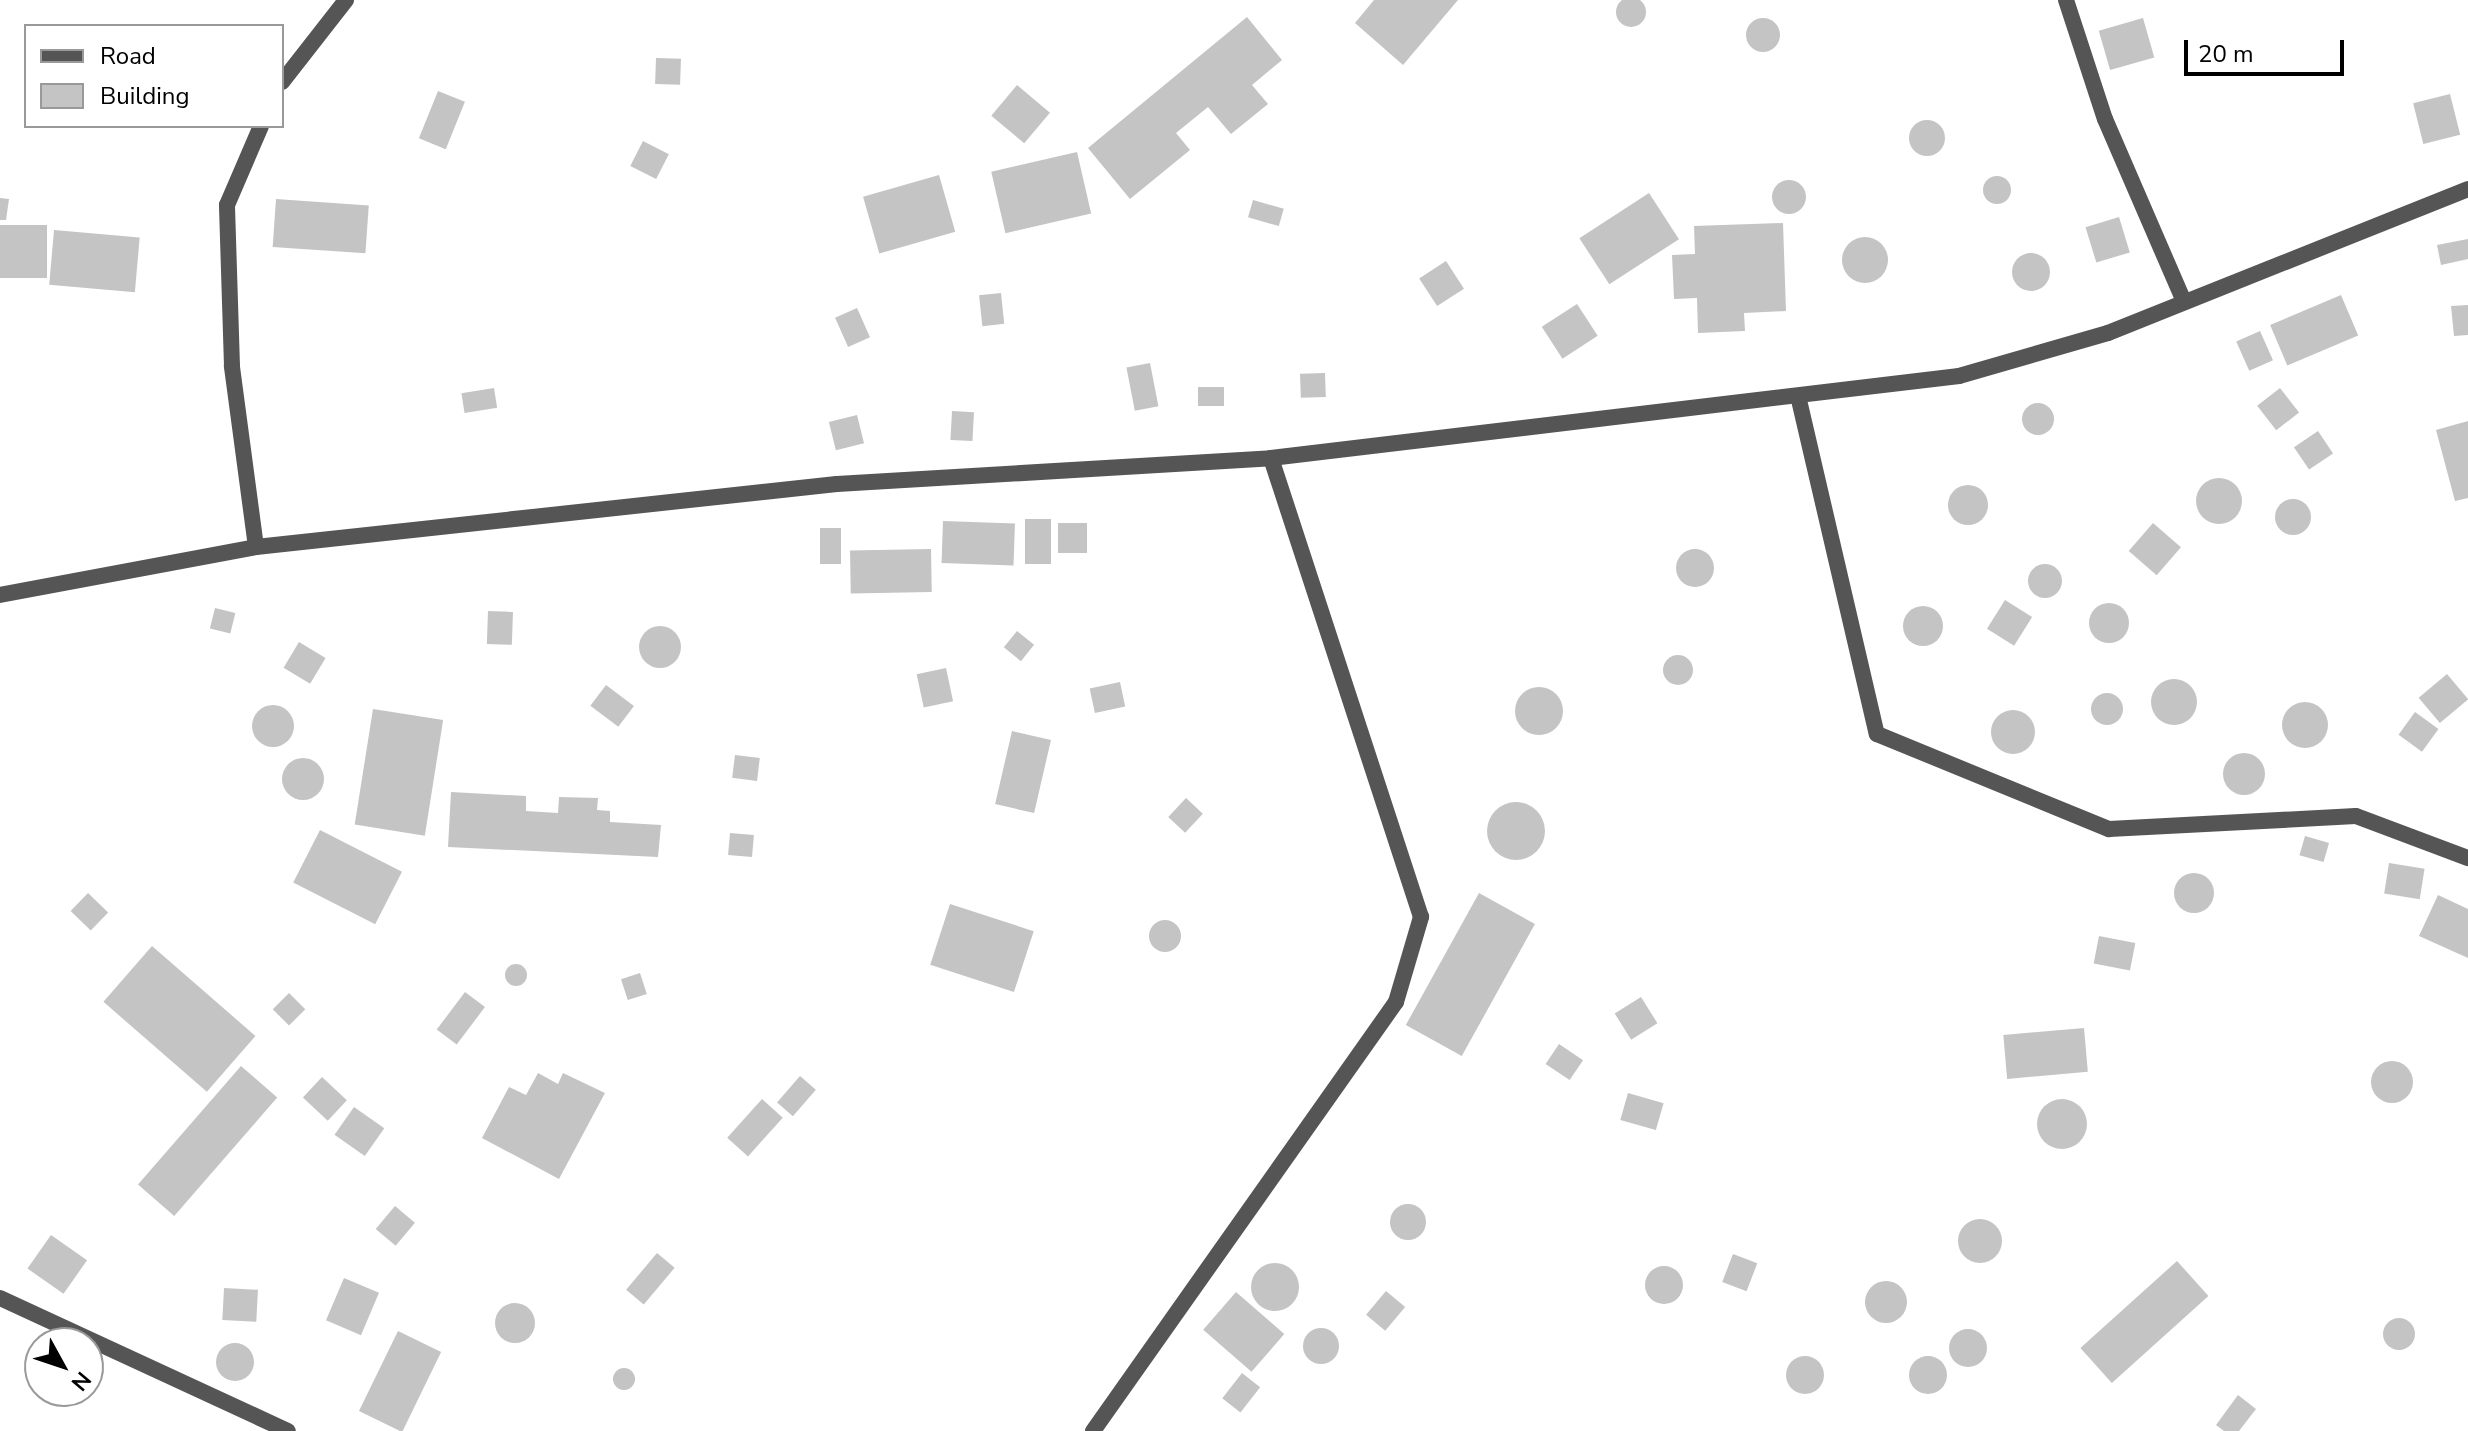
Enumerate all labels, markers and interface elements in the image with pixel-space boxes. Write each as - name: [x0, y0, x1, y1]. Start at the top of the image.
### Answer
- legend: [24, 24, 284, 128]
- scale bar: [2188, 24, 2348, 74]
- text: 20 m: [2198, 38, 2254, 70]
- text: Road: [100, 40, 156, 72]
- text: Building: [100, 80, 190, 112]
- north arrow: [24, 1327, 104, 1407]
- text: N: [64, 1365, 98, 1397]

